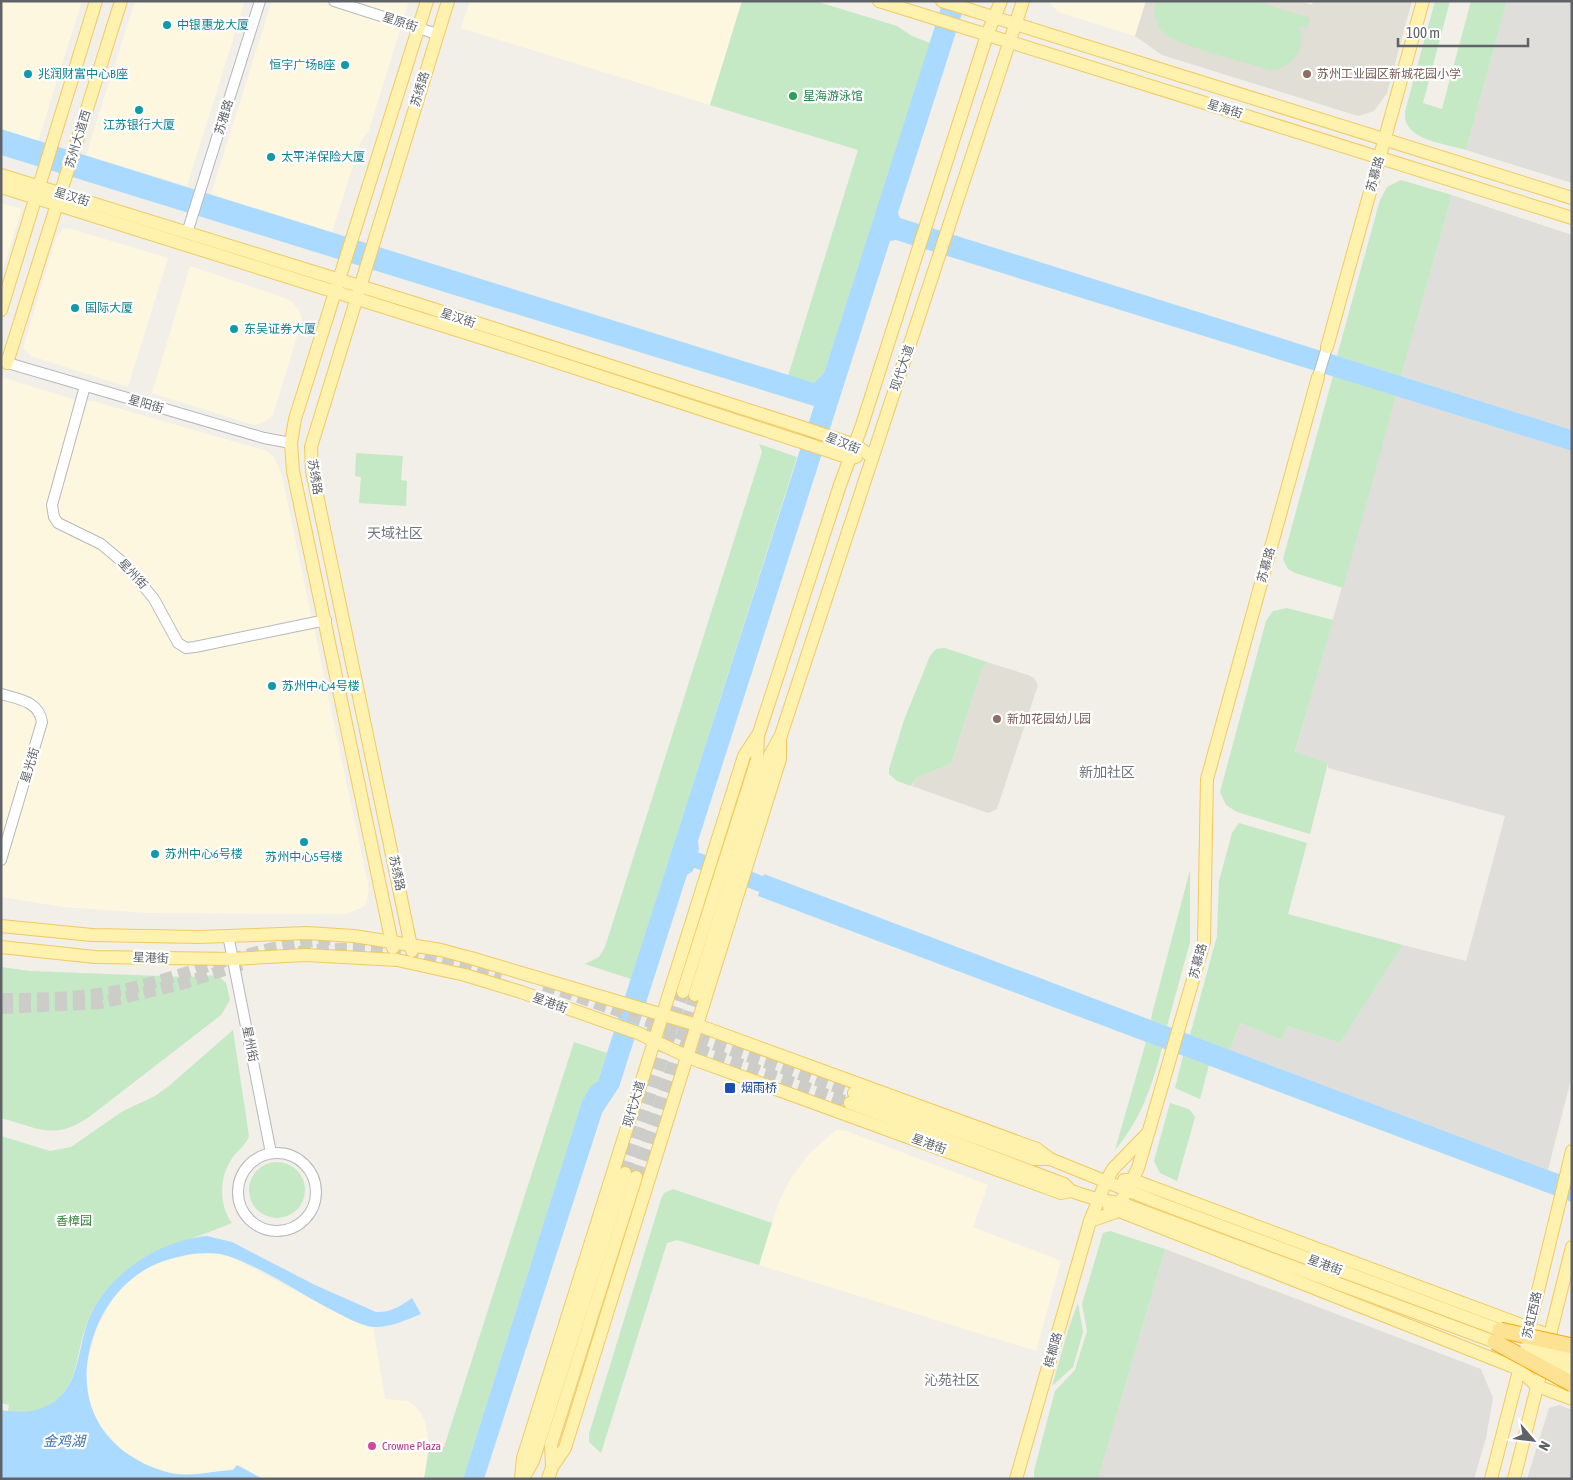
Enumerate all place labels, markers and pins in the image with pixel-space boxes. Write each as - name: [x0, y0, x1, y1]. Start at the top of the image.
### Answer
- place label: 中银惠龙大厦: [177, 18, 249, 32]
- marker: 中银惠龙大厦: [161, 19, 173, 31]
- place label: 恒宇广场B座: [269, 58, 335, 72]
- marker: 恒宇广场B座: [339, 59, 351, 71]
- place label: 兆润财富中心B座: [38, 67, 128, 81]
- place label: 苏州工业园区新城花园小学: [1317, 67, 1461, 81]
- marker: 兆润财富中心B座: [22, 68, 34, 80]
- marker: 苏州工业园区新城花园小学: [1301, 68, 1313, 80]
- place label: 星海游泳馆: [803, 89, 863, 103]
- marker: 星海游泳馆: [787, 90, 799, 102]
- marker: 江苏银行大厦: [133, 104, 145, 116]
- place label: 江苏银行大厦: [103, 118, 175, 132]
- place label: 太平洋保险大厦: [281, 150, 365, 164]
- marker: 太平洋保险大厦: [265, 151, 277, 163]
- place label: 国际大厦: [85, 301, 133, 315]
- marker: 国际大厦: [69, 302, 81, 314]
- place label: 东吴证券大厦: [244, 322, 316, 336]
- marker: 东吴证券大厦: [228, 323, 240, 335]
- place label: 苏州中心4号楼: [282, 679, 360, 693]
- marker: 苏州中心4号楼: [266, 680, 278, 692]
- place label: 新加花园幼儿园: [1007, 712, 1091, 726]
- marker: 新加花园幼儿园: [991, 713, 1003, 725]
- marker: 苏州中心5号楼: [298, 836, 310, 848]
- place label: 苏州中心6号楼: [165, 847, 243, 861]
- marker: 苏州中心6号楼: [149, 848, 161, 860]
- place label: 苏州中心5号楼: [265, 850, 343, 864]
- marker: 烟雨桥: [723, 1081, 737, 1095]
- place label: 烟雨桥: [741, 1081, 777, 1095]
- place label: Crowne Plaza: [382, 1439, 441, 1453]
- marker: Crowne Plaza: [366, 1440, 378, 1452]

